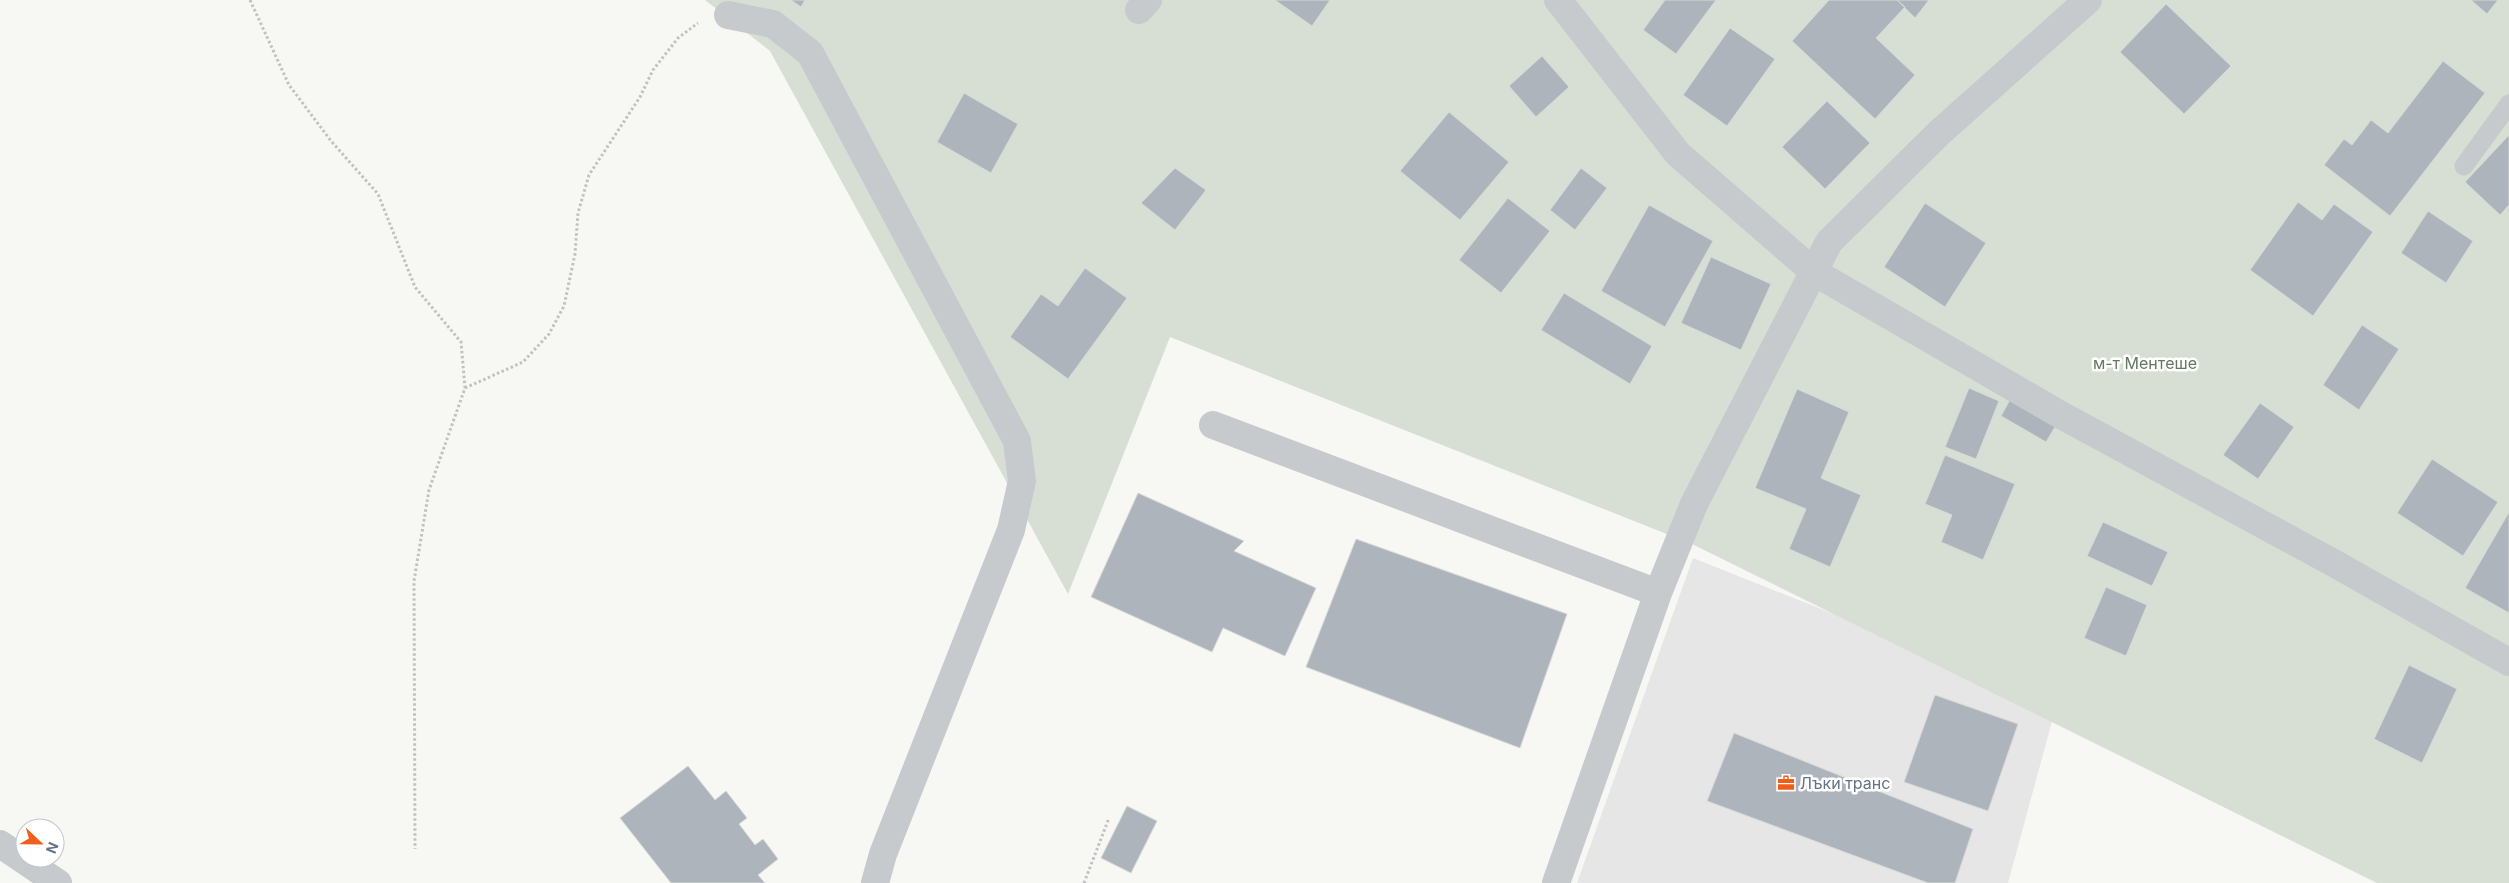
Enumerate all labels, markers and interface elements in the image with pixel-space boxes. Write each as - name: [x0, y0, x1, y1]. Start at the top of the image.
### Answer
- park label: м-т Ментeше: [2093, 353, 2197, 373]
- office icon: Лъки транс: [1776, 773, 1796, 793]
- place label: Лъки транс: [1800, 773, 1890, 793]
- north arrow: [15, 818, 65, 868]
- text: N: [43, 840, 62, 856]

